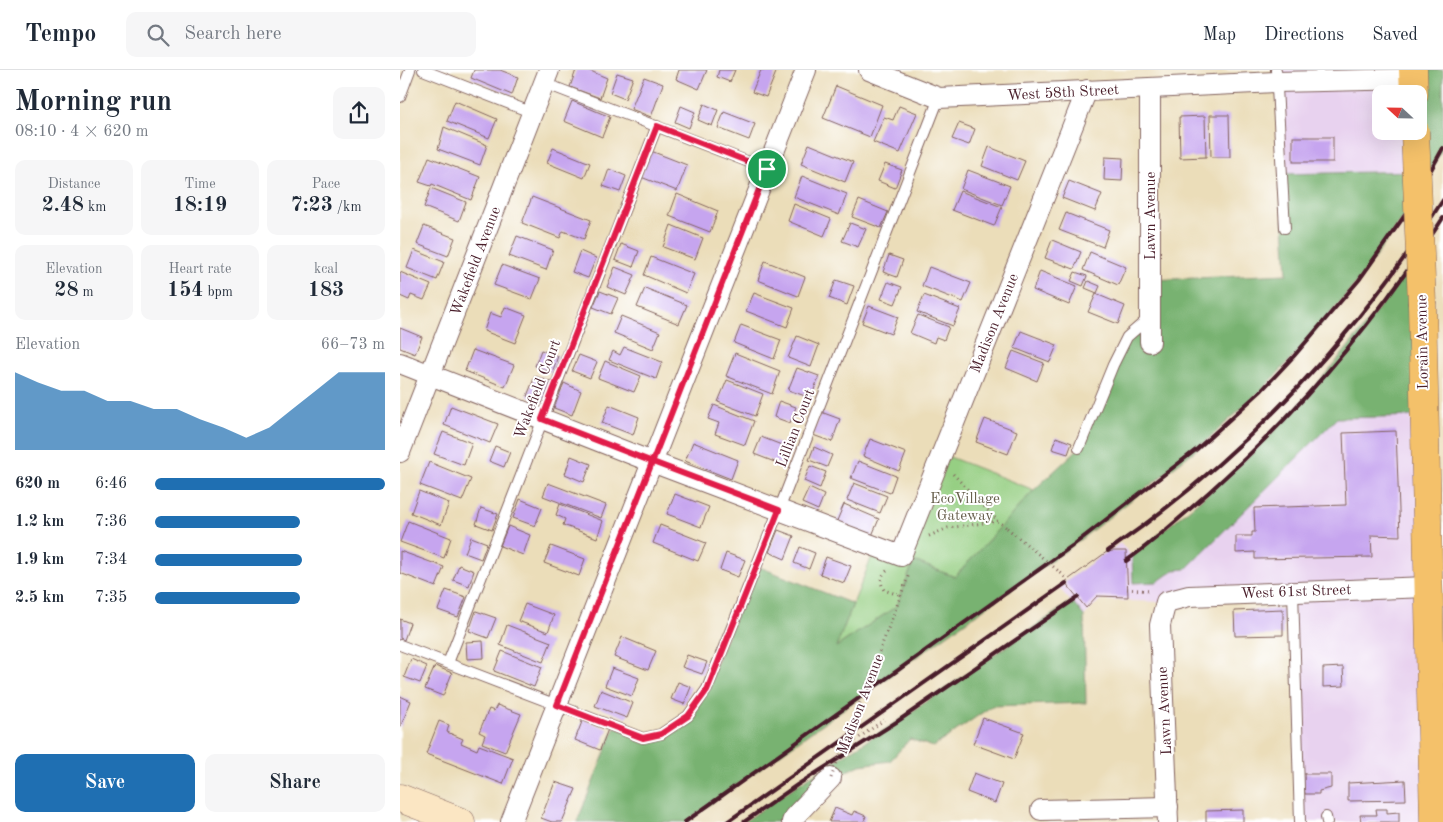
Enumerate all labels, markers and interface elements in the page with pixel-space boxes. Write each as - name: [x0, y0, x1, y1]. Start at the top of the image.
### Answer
- search box: [126, 12, 476, 57]
- icon: search: [144, 21, 172, 49]
- text: Tempo: [25, 23, 96, 47]
- text: Search here: [184, 25, 282, 44]
- text: Map: [1203, 26, 1236, 44]
- text: Directions: [1264, 26, 1344, 44]
- text: Saved: [1372, 26, 1418, 44]
- street label: West 58th Street: [1007, 83, 1119, 104]
- north arrow: [1372, 85, 1428, 140]
- map controls: [1372, 85, 1427, 140]
- button: share: [333, 87, 385, 139]
- text: Morning run: [15, 89, 172, 117]
- text: 08:10 · 4 × 620 m: [15, 124, 148, 140]
- pin: [746, 148, 788, 190]
- icon: arrive: [753, 155, 781, 183]
- street label: Lawn Avenue: [1144, 172, 1159, 260]
- text: Distance: [48, 177, 100, 191]
- text: Time: [184, 177, 216, 191]
- text: Pace: [312, 177, 340, 191]
- text: 2.48: [42, 195, 84, 216]
- text: 18:19: [173, 195, 227, 216]
- text: 7:23: [290, 195, 333, 216]
- text: km: [84, 200, 106, 214]
- text: /km: [333, 200, 362, 214]
- street label: Wakefield Avenue: [449, 205, 504, 318]
- text: Elevation: [46, 262, 102, 276]
- text: Heart rate: [169, 262, 231, 276]
- text: kcal: [314, 262, 338, 276]
- street label: Madison Avenue: [969, 272, 1022, 375]
- text: 28: [54, 280, 79, 301]
- text: 154: [167, 280, 204, 301]
- text: 183: [308, 280, 344, 301]
- text: m: [79, 285, 94, 299]
- text: bpm: [204, 285, 233, 299]
- street label: Lorain Avenue: [1415, 294, 1432, 390]
- text: Elevation: [15, 337, 80, 353]
- text: 66–73 m: [321, 337, 385, 353]
- street label: Wakefield Court: [513, 338, 564, 441]
- street label: Lillian Court: [775, 387, 818, 470]
- text: 620 m: [15, 476, 60, 492]
- text: 6:46: [95, 476, 127, 492]
- park label: EcoVillage Gateway: [930, 492, 1000, 524]
- text: 1.2 km: [15, 514, 64, 530]
- text: 7:36: [95, 514, 127, 530]
- text: 1.9 km: [15, 552, 64, 568]
- text: 7:34: [95, 552, 127, 568]
- street label: West 61st Street: [1241, 583, 1352, 602]
- text: 2.5 km: [15, 590, 64, 606]
- text: 7:35: [95, 590, 127, 606]
- street label: Madison Avenue: [835, 652, 887, 757]
- street label: Lawn Avenue: [1156, 666, 1175, 756]
- button: Save: [15, 754, 195, 812]
- button: Share: [205, 754, 385, 812]

